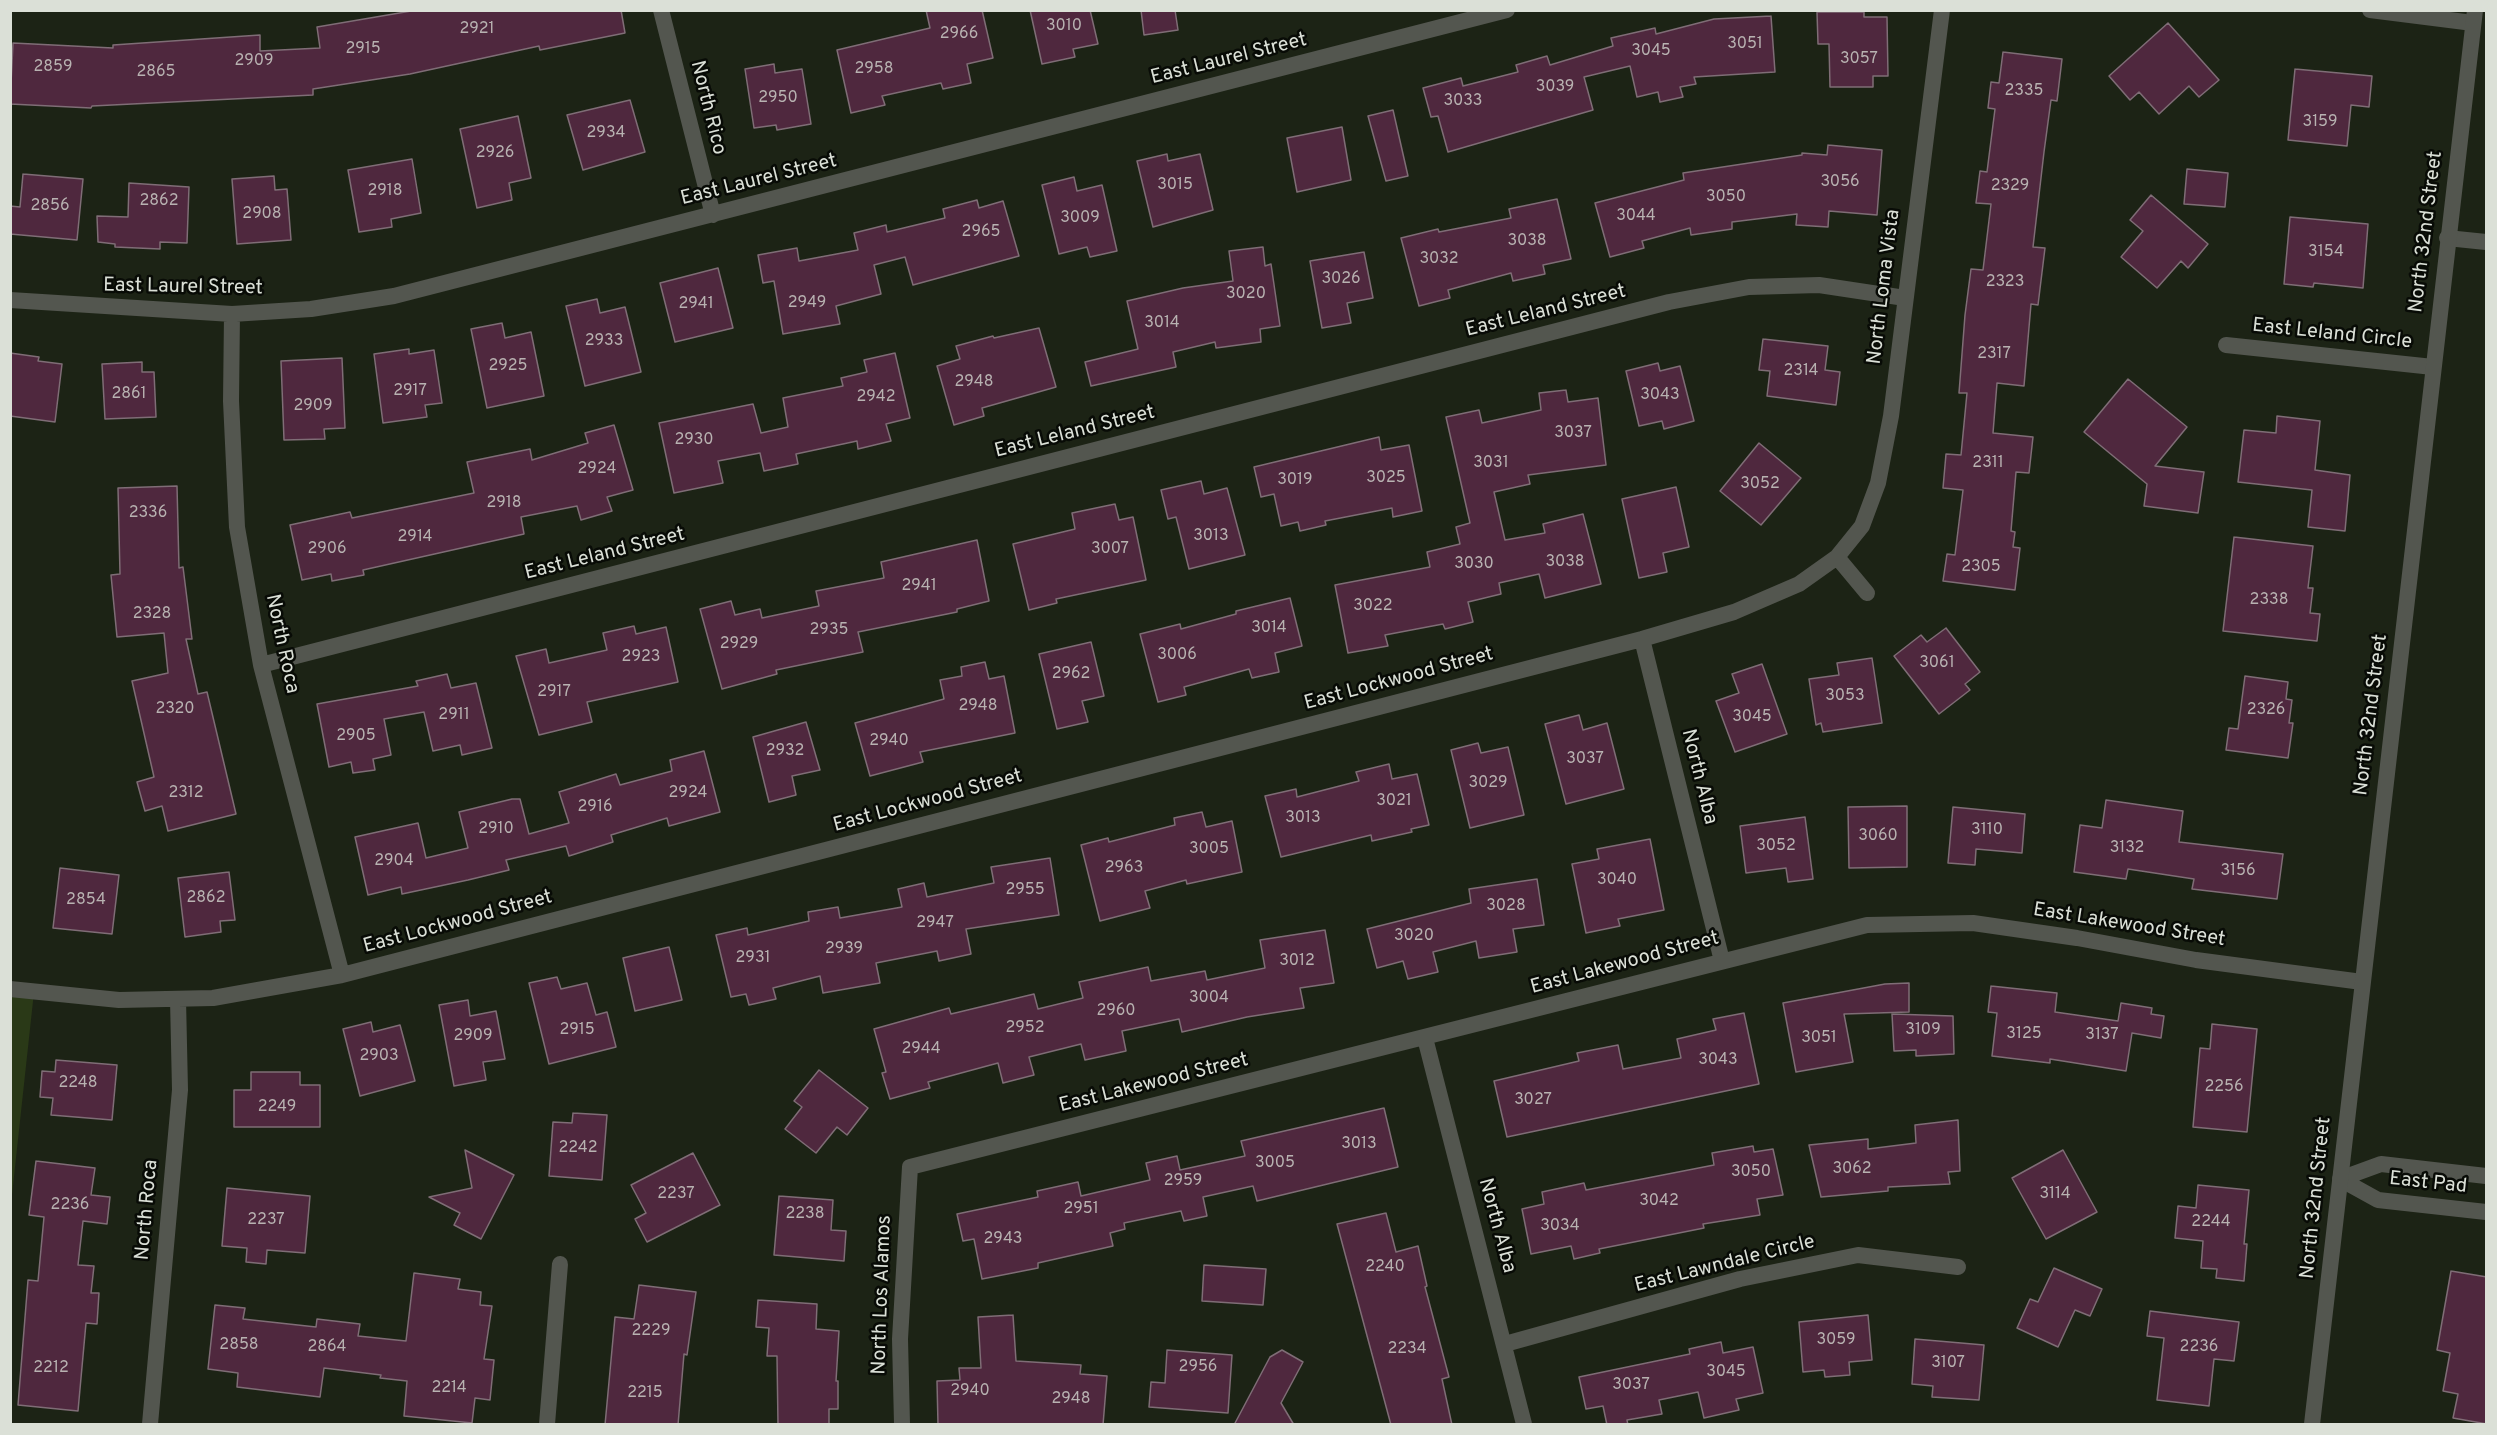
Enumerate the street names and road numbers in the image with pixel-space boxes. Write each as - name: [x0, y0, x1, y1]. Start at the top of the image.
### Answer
- street label: East Laurel Street: [1148, 29, 1310, 91]
- street label: North Rico: [684, 58, 730, 158]
- street label: East Laurel Street: [678, 150, 840, 212]
- street label: North 32nd Street: [2405, 150, 2449, 314]
- street label: North Loma Vista: [1864, 208, 1906, 366]
- street label: East Laurel Street: [103, 275, 263, 301]
- street label: East Leland Street: [1463, 280, 1629, 344]
- street label: East Leland Circle: [2251, 315, 2413, 355]
- street label: East Leland Street: [992, 401, 1158, 465]
- street label: East Leland Street: [522, 523, 688, 587]
- street label: North Roca: [259, 592, 303, 696]
- street label: North 32nd Street: [2350, 633, 2394, 797]
- street label: East Lockwood Street: [1302, 643, 1496, 717]
- street label: North Alba: [1675, 727, 1721, 827]
- street label: East Lockwood Street: [831, 765, 1025, 839]
- street label: East Lockwood Street: [361, 886, 555, 960]
- street label: East Lakewood Street: [2031, 899, 2227, 953]
- street label: East Lakewood Street: [1528, 927, 1722, 1001]
- street label: East Lakewood Street: [1057, 1049, 1251, 1119]
- street label: North 32nd Street: [2297, 1116, 2337, 1280]
- street label: North Roca: [132, 1159, 164, 1261]
- street label: East Pad: [2388, 1168, 2468, 1200]
- street label: North Alba: [1472, 1176, 1520, 1276]
- street label: North Los Alamos: [868, 1215, 898, 1375]
- street label: East Lawndale Circle: [1632, 1231, 1818, 1299]

